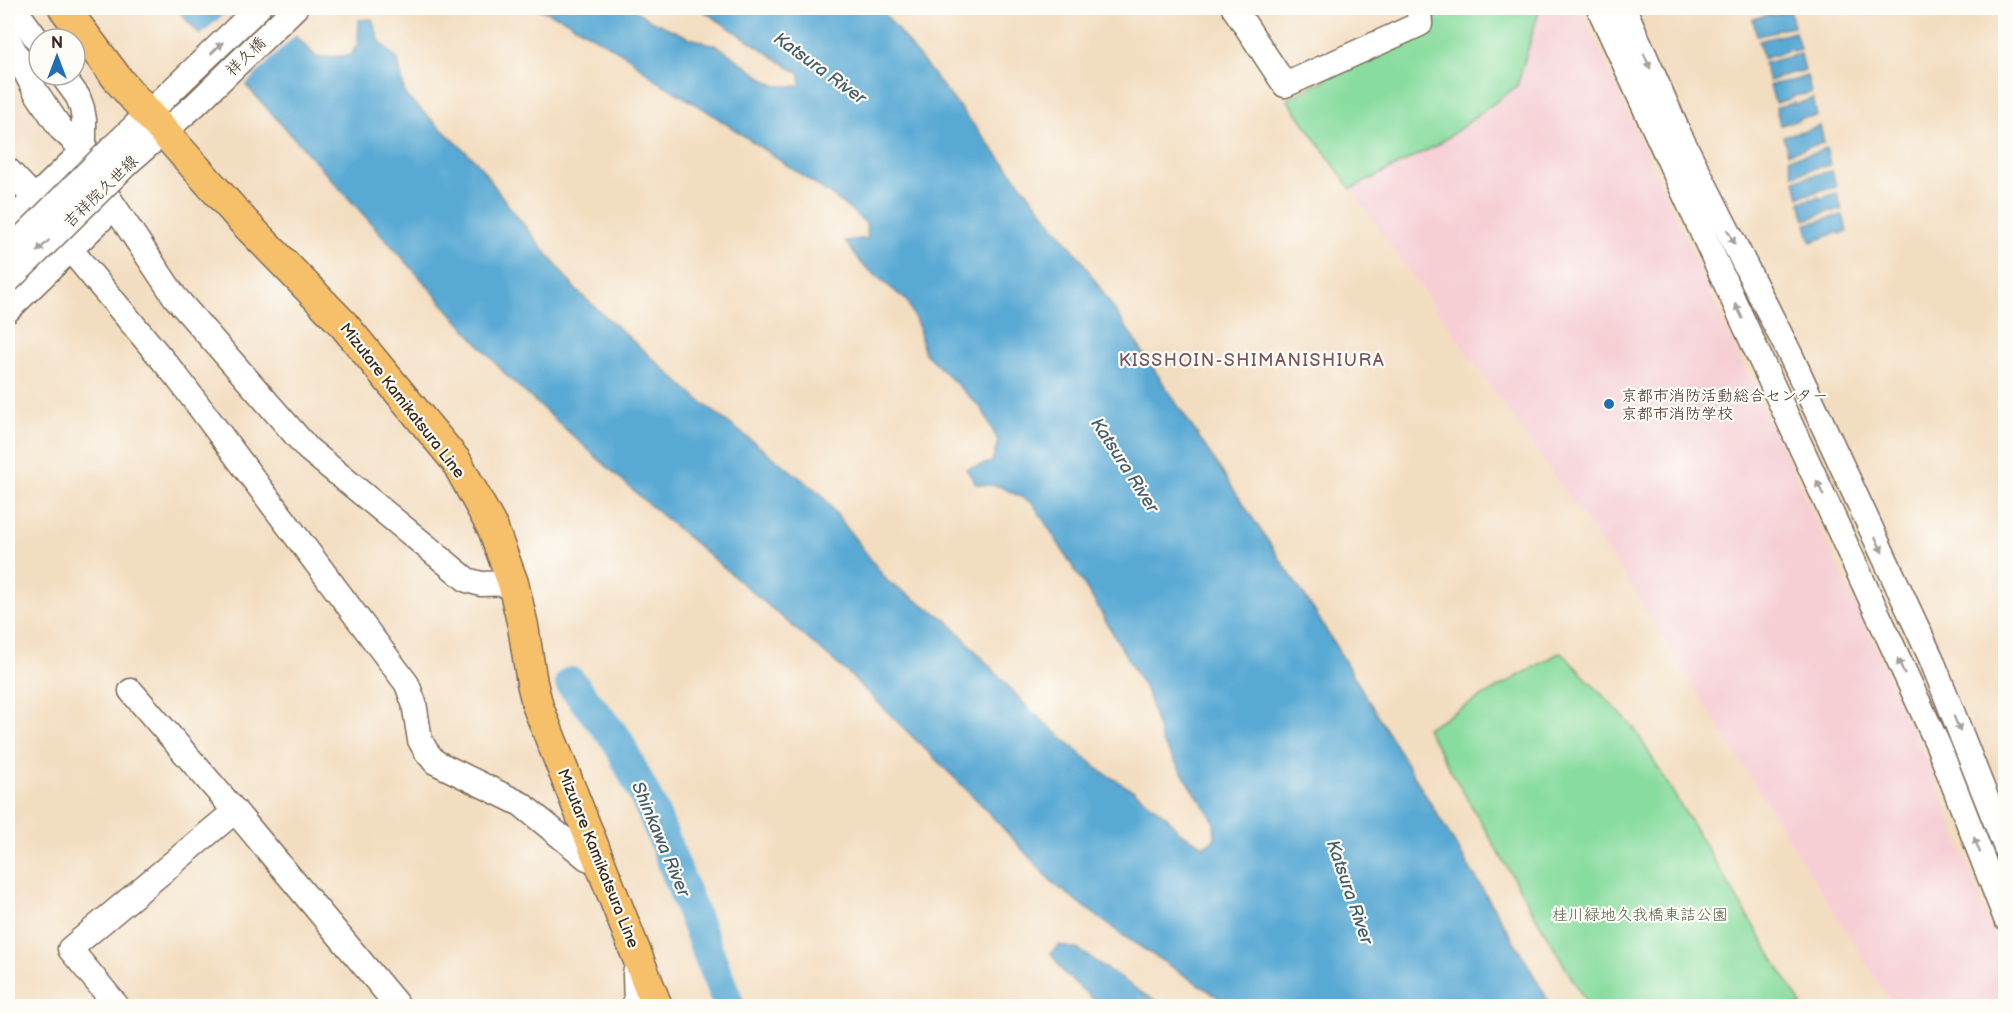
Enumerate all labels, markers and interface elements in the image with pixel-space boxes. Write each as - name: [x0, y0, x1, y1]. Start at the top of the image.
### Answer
- north arrow: [27, 27, 87, 87]
- water label: Katsura River: [770, 28, 871, 110]
- text: N: [51, 34, 63, 53]
- street label: 祥久橋: [222, 34, 270, 81]
- one-way arrow: [209, 41, 223, 55]
- one-way arrow: [1643, 52, 1652, 70]
- street label: 吉祥院久世線: [60, 152, 142, 232]
- one-way arrow: [1726, 229, 1735, 246]
- one-way arrow: [37, 239, 51, 253]
- one-way arrow: [1733, 302, 1743, 320]
- street label: Mizutare Kamikatsura Line: [335, 320, 469, 483]
- district label: KISSHOIN-SHIMANISHIURA: [1119, 350, 1385, 371]
- place label: 京都市消防活動総合センター 京都市消防学校: [1621, 387, 1828, 424]
- marker: 京都市消防活動総合センター 京都市消防学校: [1602, 397, 1616, 411]
- water label: Katsura River: [1086, 414, 1164, 518]
- one-way arrow: [1815, 479, 1825, 497]
- one-way arrow: [1874, 537, 1883, 554]
- one-way arrow: [1897, 657, 1906, 674]
- one-way arrow: [1952, 715, 1962, 733]
- street label: Mizutare Kamikatsura Line: [553, 766, 642, 951]
- water label: Shinkawa River: [627, 779, 695, 901]
- one-way arrow: [1972, 836, 1981, 854]
- water label: Katsura River: [1322, 837, 1378, 948]
- park label: 桂川緑地久我橋東詰公園: [1552, 906, 1728, 925]

